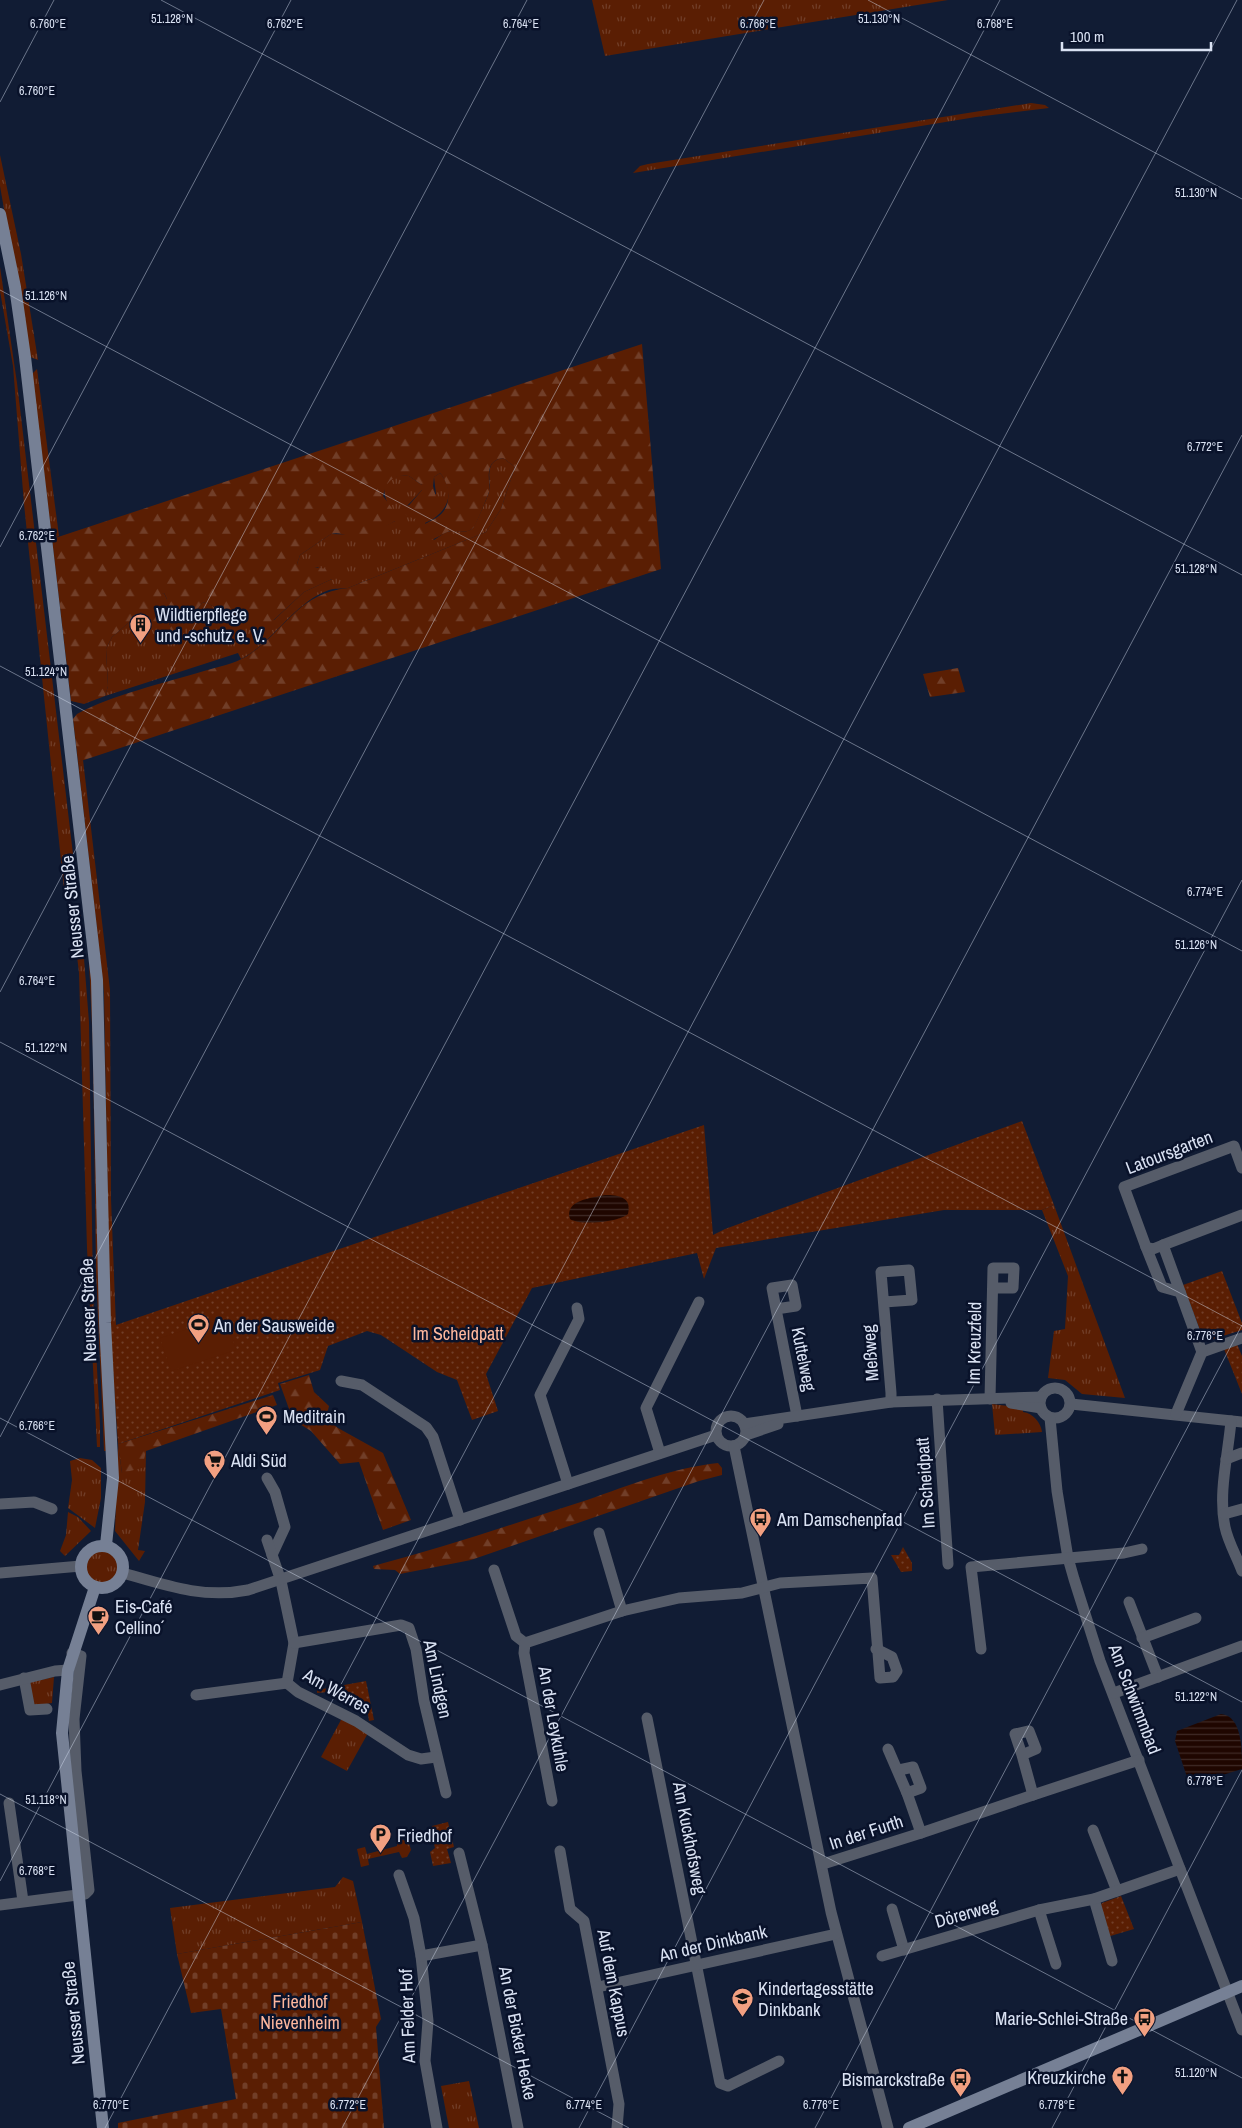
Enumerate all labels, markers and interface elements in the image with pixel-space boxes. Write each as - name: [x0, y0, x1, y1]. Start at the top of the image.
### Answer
- text: 51.128°N: [151, 11, 193, 27]
- text: 51.130°N: [858, 11, 900, 27]
- text: 6.760°E: [30, 16, 66, 32]
- text: 6.762°E: [267, 16, 303, 32]
- text: 6.764°E: [503, 16, 539, 32]
- text: 6.766°E: [740, 16, 776, 32]
- text: 6.768°E: [977, 16, 1013, 32]
- scale bar: [1062, 20, 1211, 52]
- text: 100 m: [1070, 26, 1104, 47]
- text: 6.760°E: [19, 83, 55, 99]
- text: 51.130°N: [1175, 185, 1217, 201]
- text: 51.126°N: [25, 288, 67, 304]
- text: 6.772°E: [1187, 439, 1223, 455]
- text: 6.762°E: [19, 528, 55, 544]
- text: 51.128°N: [1175, 561, 1217, 577]
- place label: Wildtierpflege und -schutz e. V.: [156, 602, 265, 648]
- building icon: Wildtierpflege und -schutz e. V.: [128, 612, 152, 643]
- text: 51.124°N: [25, 664, 67, 680]
- street label: Neusser Straße: [54, 854, 90, 960]
- text: 6.774°E: [1187, 884, 1223, 900]
- text: 51.126°N: [1175, 937, 1217, 953]
- text: 6.764°E: [19, 973, 55, 989]
- text: 51.122°N: [25, 1040, 67, 1056]
- street label: Latoursgarten: [1122, 1124, 1216, 1180]
- street label: Neusser Straße: [74, 1258, 102, 1362]
- street label: Im Kreuzfeld: [961, 1301, 987, 1385]
- sports icon: An der Sausweide: [186, 1313, 210, 1344]
- place label: An der Sausweide: [213, 1313, 335, 1338]
- park label: Im Scheidpatt: [412, 1321, 504, 1346]
- street label: Meßweg: [856, 1323, 884, 1382]
- street label: Kuttelweg: [786, 1325, 823, 1394]
- text: 6.776°E: [1187, 1328, 1223, 1344]
- sports icon: Meditrain: [255, 1404, 279, 1435]
- place label: Meditrain: [283, 1404, 345, 1429]
- text: 6.766°E: [19, 1418, 55, 1434]
- street label: Im Scheidpatt: [909, 1437, 941, 1529]
- supermarket icon: Aldi Süd: [203, 1448, 227, 1479]
- place label: Aldi Süd: [230, 1448, 287, 1473]
- bus stop icon: Am Damschenpfad: [749, 1507, 773, 1538]
- place label: Am Damschenpfad: [776, 1507, 903, 1532]
- place label: Eis-Café Cellino´: [115, 1594, 172, 1640]
- cafe icon: Eis-Café Cellino´: [87, 1604, 111, 1635]
- street label: Am Lindgen: [417, 1636, 459, 1721]
- street label: Am Schwimmbad: [1102, 1640, 1167, 1757]
- street label: Am Werres: [298, 1662, 375, 1720]
- street label: An der Leykuhle: [532, 1663, 576, 1774]
- text: 51.122°N: [1175, 1689, 1217, 1705]
- text: 6.778°E: [1187, 1773, 1223, 1789]
- street label: Am Kuckhofsweg: [667, 1779, 713, 1897]
- text: 51.118°N: [25, 1792, 67, 1808]
- street label: In der Furth: [826, 1808, 906, 1856]
- parking icon: Friedhof: [369, 1823, 393, 1854]
- place label: Friedhof: [397, 1823, 453, 1848]
- text: 6.768°E: [19, 1863, 55, 1879]
- street label: Dörerweg: [932, 1892, 1001, 1934]
- street label: An der Dinkbank: [656, 1918, 770, 1968]
- street label: Auf dem Kappus: [591, 1926, 637, 2039]
- street label: Neusser Straße: [55, 1960, 91, 2066]
- street label: An der Bicker Hecke: [493, 1963, 543, 2102]
- street label: Am Felder Hof: [393, 1967, 421, 2065]
- place label: Kindertagesstätte Dinkbank: [758, 1976, 874, 2022]
- school or university icon: Kindertagesstätte Dinkbank: [730, 1986, 754, 2017]
- park label: Friedhof Nievenheim: [260, 1989, 340, 2035]
- place label: Marie-Schlei-Straße: [995, 2006, 1128, 2031]
- bus stop icon: Marie-Schlei-Straße: [1132, 2006, 1156, 2037]
- place label: Kreuzkirche: [1027, 2065, 1106, 2090]
- church icon: Kreuzkirche: [1110, 2065, 1134, 2096]
- text: 51.120°N: [1175, 2065, 1217, 2081]
- place label: Bismarckstraße: [842, 2067, 945, 2092]
- bus stop icon: Bismarckstraße: [949, 2067, 973, 2098]
- text: 6.770°E: [93, 2097, 129, 2113]
- text: 6.772°E: [330, 2097, 366, 2113]
- text: 6.774°E: [566, 2097, 602, 2113]
- text: 6.776°E: [803, 2097, 839, 2113]
- text: 6.778°E: [1039, 2097, 1075, 2113]

